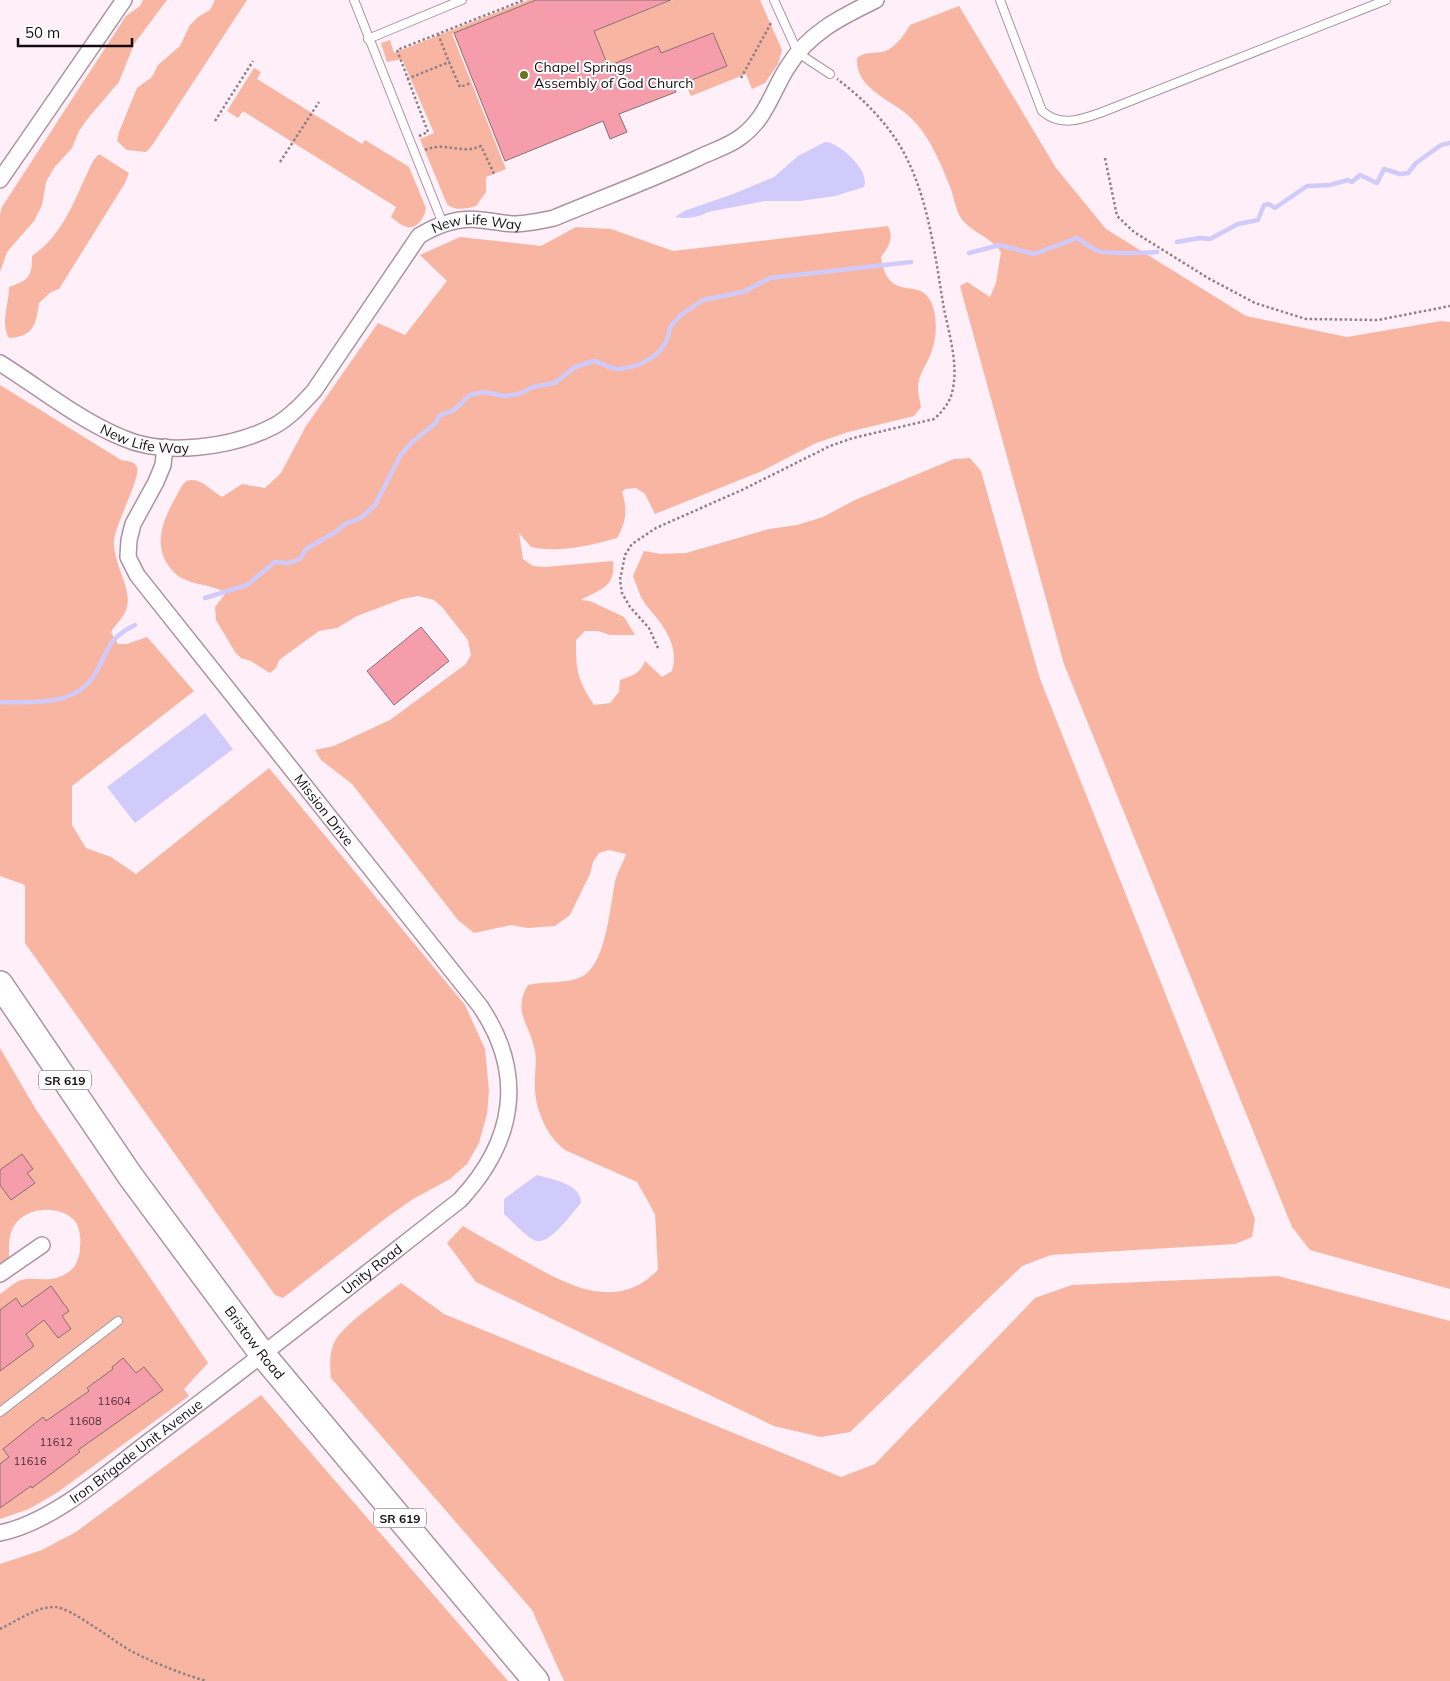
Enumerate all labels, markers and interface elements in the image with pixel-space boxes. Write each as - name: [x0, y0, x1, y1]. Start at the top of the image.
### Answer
- scale bar: [18, 15, 131, 47]
- text: 50 m: [25, 23, 60, 42]
- place label: Chapel Springs Assembly of God Church: [534, 58, 693, 92]
- marker: Chapel Springs Assembly of God Church: [518, 69, 530, 81]
- street label: New Life Way: [429, 210, 523, 237]
- street label: New Life Way: [97, 420, 190, 457]
- street label: Mission Drive: [290, 770, 358, 850]
- road number: SR 619: [39, 1070, 91, 1090]
- street label: Unity Road: [338, 1240, 406, 1298]
- street label: Bristow Road: [221, 1302, 289, 1383]
- house number: 11604: [98, 1394, 131, 1408]
- street label: Iron Brigade Unit Avenue: [66, 1395, 206, 1508]
- house number: 11608: [69, 1414, 102, 1428]
- house number: 11612: [40, 1435, 73, 1449]
- house number: 11616: [14, 1454, 47, 1468]
- road number: SR 619: [374, 1509, 426, 1528]

